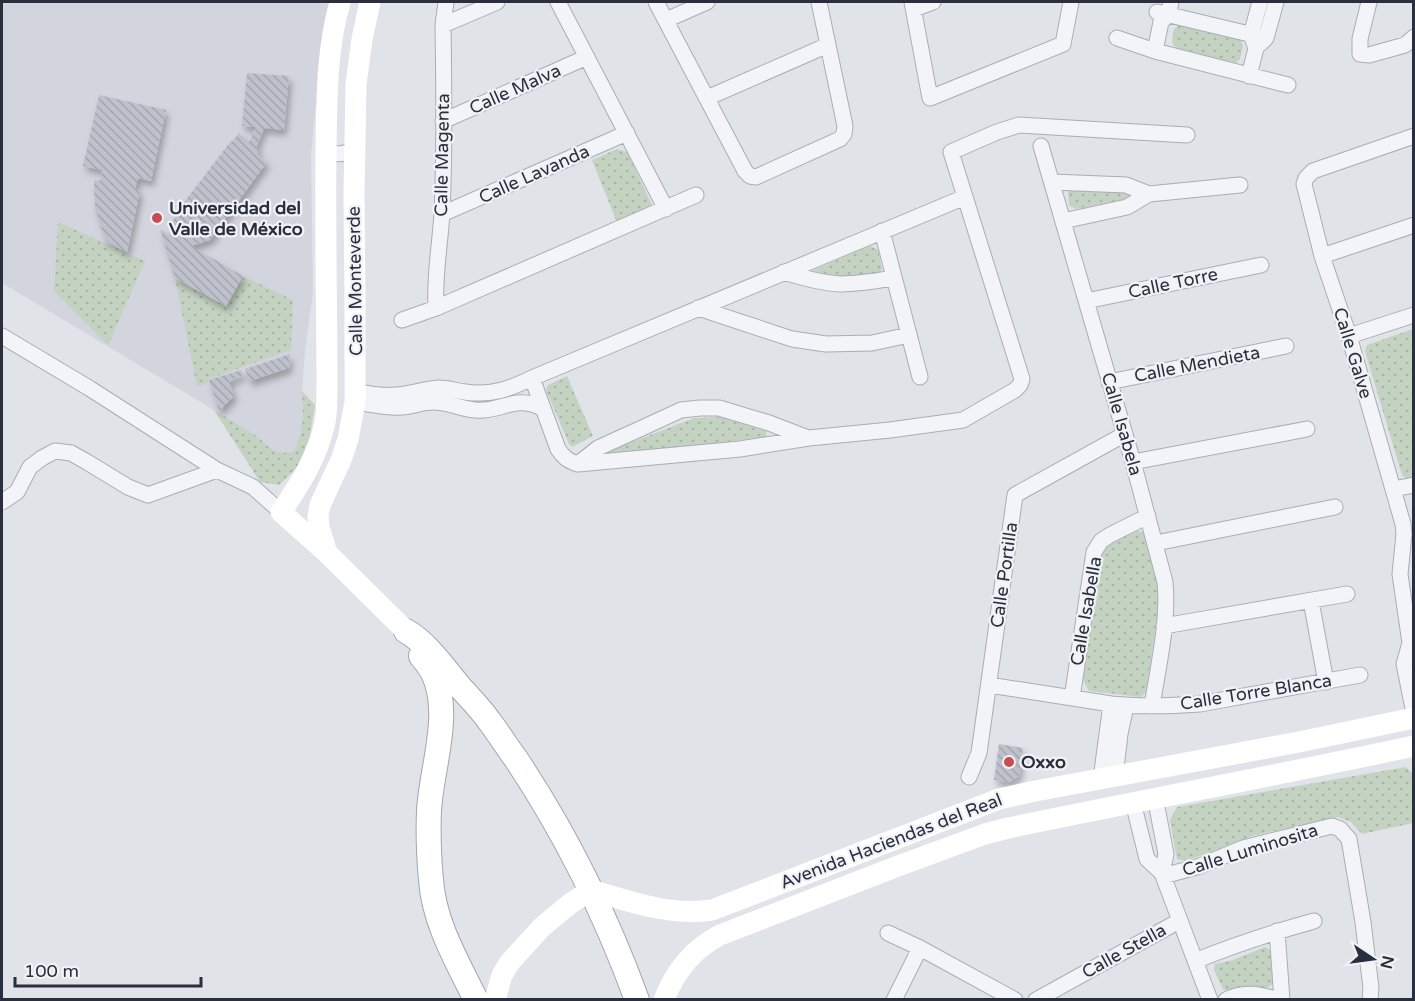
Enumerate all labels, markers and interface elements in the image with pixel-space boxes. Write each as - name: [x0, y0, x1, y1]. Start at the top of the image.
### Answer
- street label: Calle Malva: [466, 59, 564, 119]
- street label: Calle Magenta: [430, 93, 454, 217]
- street label: Calle Lavanda: [475, 140, 593, 208]
- place label: Universidad del Valle de México: [169, 197, 303, 240]
- street label: Calle Monteverde: [343, 206, 367, 356]
- marker: Universidad del Valle de México: [150, 211, 164, 225]
- street label: Calle Torre: [1126, 263, 1220, 303]
- street label: Calle Galve: [1329, 305, 1377, 401]
- street label: Calle Mendieta: [1132, 341, 1262, 387]
- street label: Calle Isabela: [1097, 370, 1147, 478]
- street label: Calle Portilla: [986, 521, 1022, 629]
- street label: Calle Isabella: [1066, 555, 1106, 667]
- street label: Calle Torre Blanca: [1179, 669, 1333, 715]
- place label: Oxxo: [1021, 751, 1066, 773]
- marker: Oxxo: [1002, 755, 1016, 769]
- street label: Avenida Haciendas del Real: [777, 788, 1005, 894]
- street label: Calle Luminosita: [1179, 819, 1321, 881]
- street label: Calle Stella: [1078, 919, 1170, 983]
- north arrow: [1343, 929, 1403, 989]
- scale bar: [15, 950, 201, 988]
- text: N: [1375, 954, 1398, 971]
- text: 100 m: [24, 960, 79, 982]

